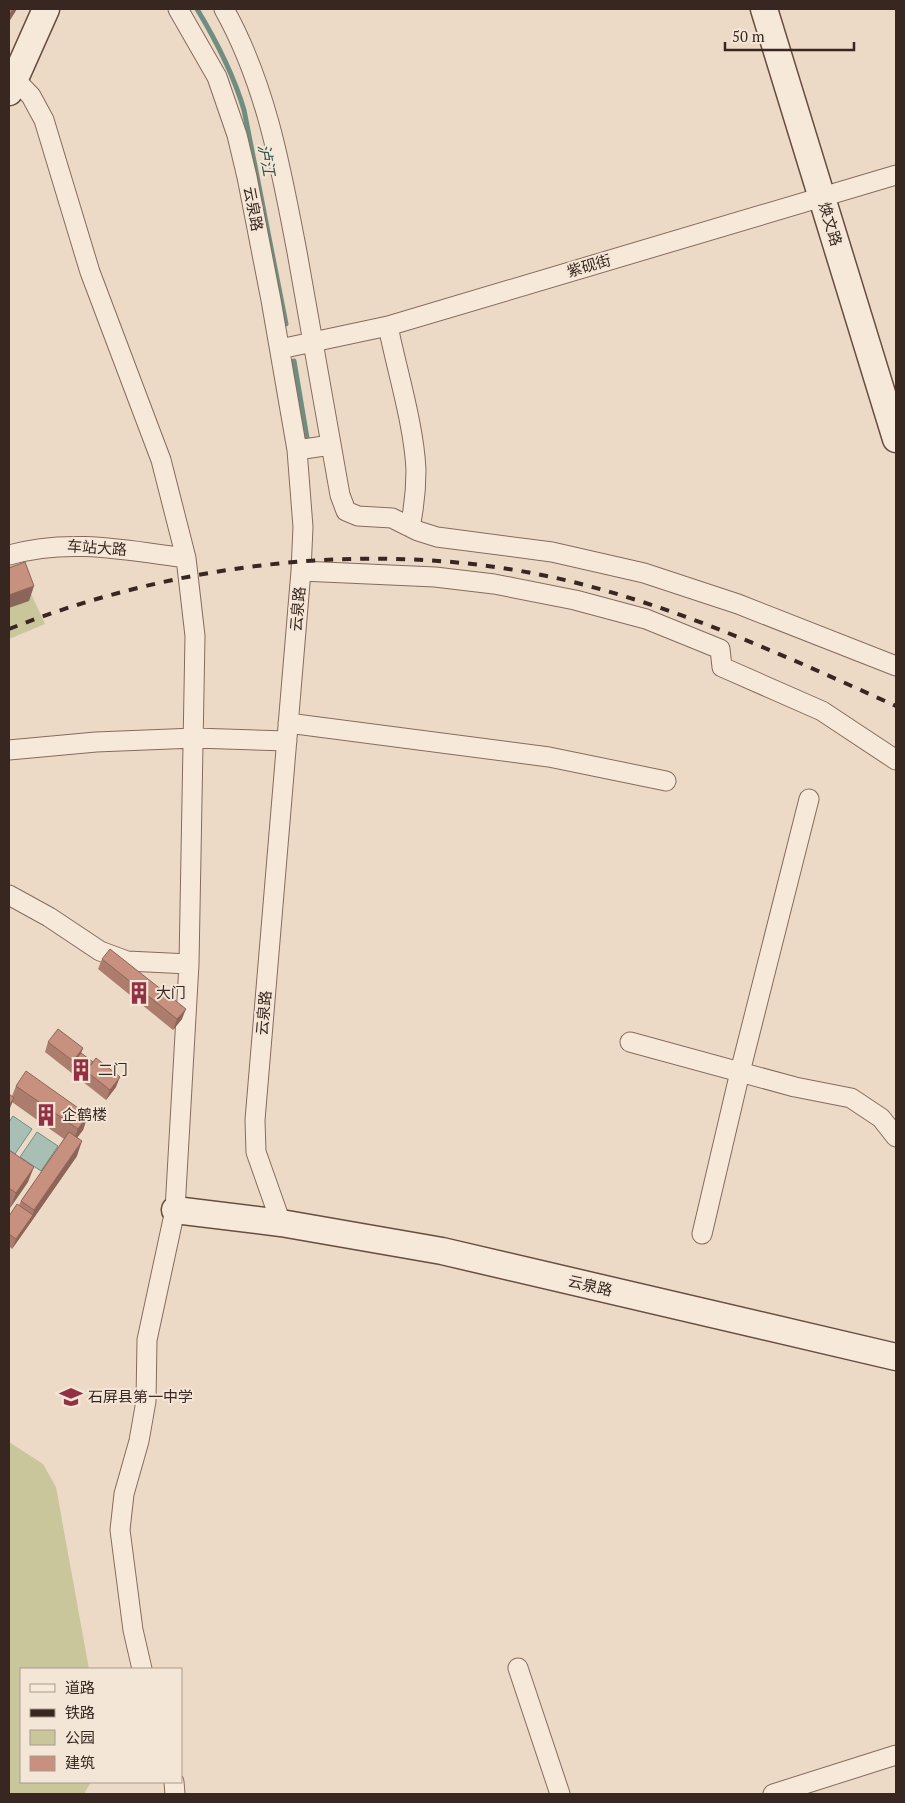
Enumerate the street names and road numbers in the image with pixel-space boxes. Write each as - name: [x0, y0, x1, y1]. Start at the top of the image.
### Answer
- street label: 云泉路: [240, 185, 268, 233]
- street label: 焕文路: [815, 199, 847, 248]
- street label: 紫砚街: [564, 249, 613, 281]
- street label: 车站大路: [66, 535, 128, 559]
- street label: 云泉路: [285, 586, 309, 632]
- street label: 云泉路: [251, 990, 275, 1036]
- street label: 云泉路: [566, 1270, 614, 1300]

